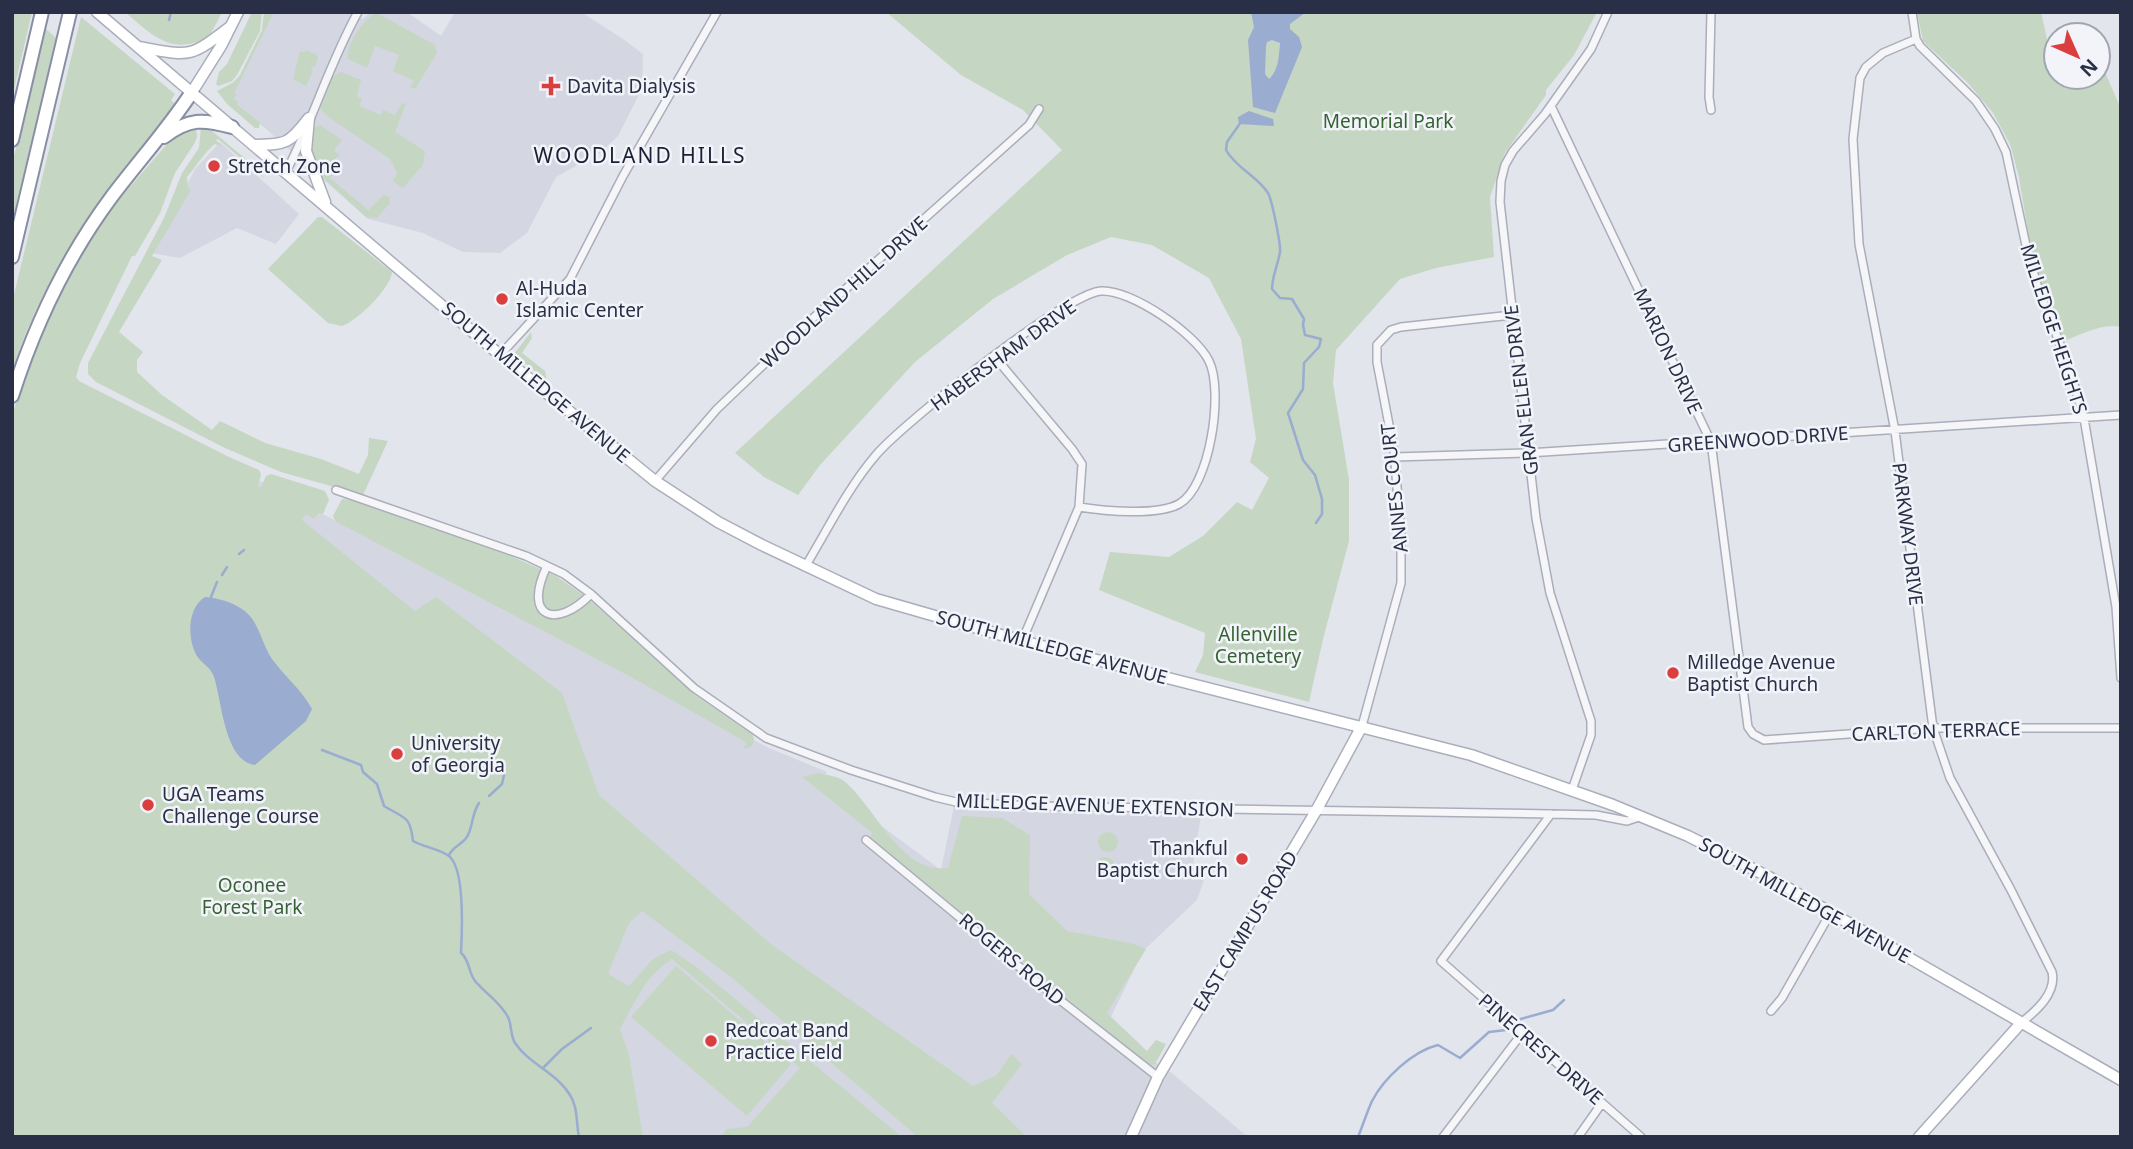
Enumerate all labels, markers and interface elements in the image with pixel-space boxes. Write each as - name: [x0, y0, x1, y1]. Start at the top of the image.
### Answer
- north arrow: [2042, 21, 2112, 91]
- text: N: [2074, 53, 2104, 83]
- place label: Davita Dialysis: [567, 73, 696, 99]
- marker: Davita Dialysis: [541, 76, 561, 96]
- park label: Memorial Park: [1323, 108, 1453, 134]
- district label: WOODLAND HILLS: [534, 141, 746, 169]
- place label: Stretch Zone: [228, 153, 341, 179]
- marker: Stretch Zone: [206, 158, 222, 174]
- street label: WOODLAND HILL DRIVE: [755, 210, 933, 374]
- street label: MILLEDGE HEIGHTS: [2014, 241, 2094, 417]
- place label: Al-Huda Islamic Center: [516, 275, 644, 323]
- street label: MARION DRIVE: [1627, 284, 1709, 418]
- marker: Al-Huda Islamic Center: [494, 291, 510, 307]
- street label: HABERSHAM DRIVE: [925, 293, 1081, 417]
- street label: SOUTH MILLEDGE AVENUE: [436, 295, 636, 469]
- street label: GRAN ELLEN DRIVE: [1498, 303, 1544, 477]
- street label: GREENWOOD DRIVE: [1667, 420, 1849, 458]
- street label: ANNES COURT: [1374, 422, 1414, 554]
- street label: PARKWAY DRIVE: [1886, 461, 1930, 607]
- street label: SOUTH MILLEDGE AVENUE: [934, 604, 1170, 690]
- park label: Allenville Cemetery: [1215, 621, 1301, 669]
- place label: Milledge Avenue Baptist Church: [1687, 649, 1835, 697]
- marker: Milledge Avenue Baptist Church: [1665, 665, 1681, 681]
- street label: CARLTON TERRACE: [1851, 715, 2021, 747]
- place label: University of Georgia: [411, 730, 505, 778]
- marker: University of Georgia: [389, 746, 405, 762]
- place label: UGA Teams Challenge Course: [162, 781, 319, 829]
- street label: MILLEDGE AVENUE EXTENSION: [956, 787, 1234, 823]
- marker: UGA Teams Challenge Course: [140, 797, 156, 813]
- street label: SOUTH MILLEDGE AVENUE: [1694, 831, 1916, 969]
- place label: Thankful Baptist Church: [1097, 835, 1228, 883]
- street label: EAST CAMPUS ROAD: [1187, 846, 1303, 1016]
- marker: Thankful Baptist Church: [1234, 851, 1250, 867]
- park label: Oconee Forest Park: [202, 872, 302, 920]
- street label: ROGERS ROAD: [954, 907, 1070, 1011]
- street label: PINECREST DRIVE: [1473, 988, 1609, 1110]
- place label: Redcoat Band Practice Field: [725, 1017, 849, 1065]
- marker: Redcoat Band Practice Field: [703, 1033, 719, 1049]

